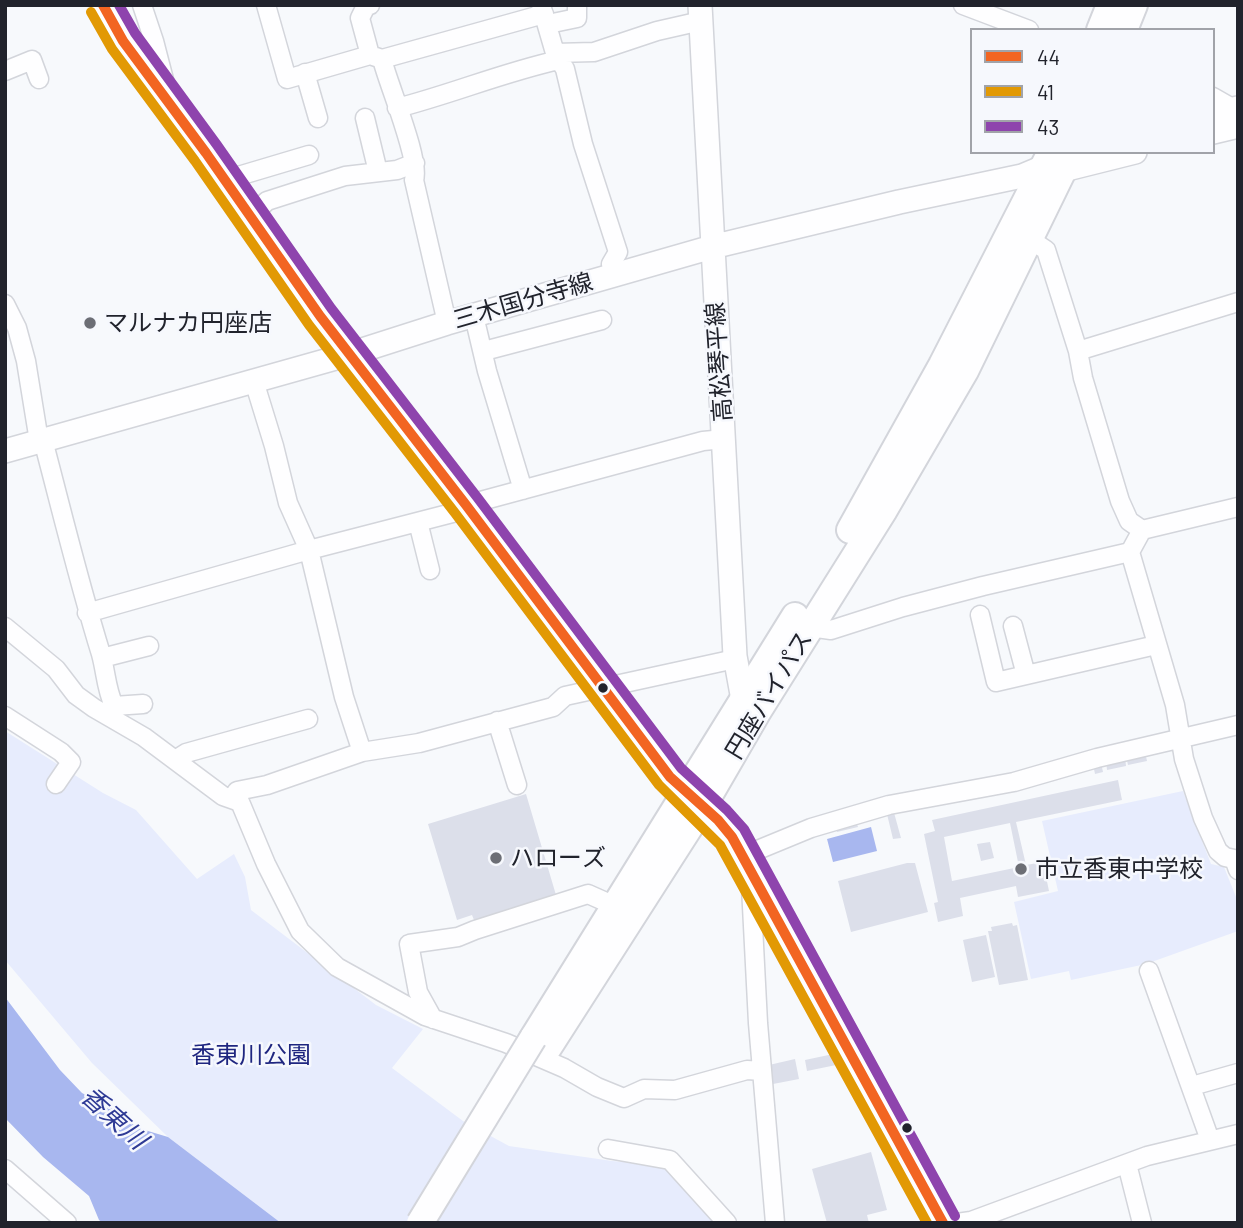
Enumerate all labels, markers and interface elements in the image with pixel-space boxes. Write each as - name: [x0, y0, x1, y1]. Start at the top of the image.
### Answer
- legend: [970, 28, 1215, 154]
- text: 44: [1037, 44, 1060, 69]
- text: 41: [1037, 79, 1054, 104]
- text: 43: [1037, 114, 1059, 139]
- street label: 三木国分寺線: [450, 267, 596, 335]
- street label: 高松琴平線: [700, 301, 738, 423]
- place label: マルナカ円座店: [104, 309, 272, 337]
- marker: マルナカ円座店: [82, 315, 98, 331]
- street label: 円座バイパス: [720, 626, 818, 764]
- unlabelled marker: [596, 681, 610, 695]
- place label: ハローズ: [510, 844, 606, 872]
- marker: ハローズ: [488, 850, 504, 866]
- place label: 市立香東中学校: [1035, 855, 1203, 883]
- marker: 市立香東中学校: [1013, 861, 1029, 877]
- park label: 香東川公園: [191, 1041, 311, 1069]
- water label: 香東川: [75, 1080, 153, 1156]
- unlabelled marker: [900, 1121, 914, 1135]

